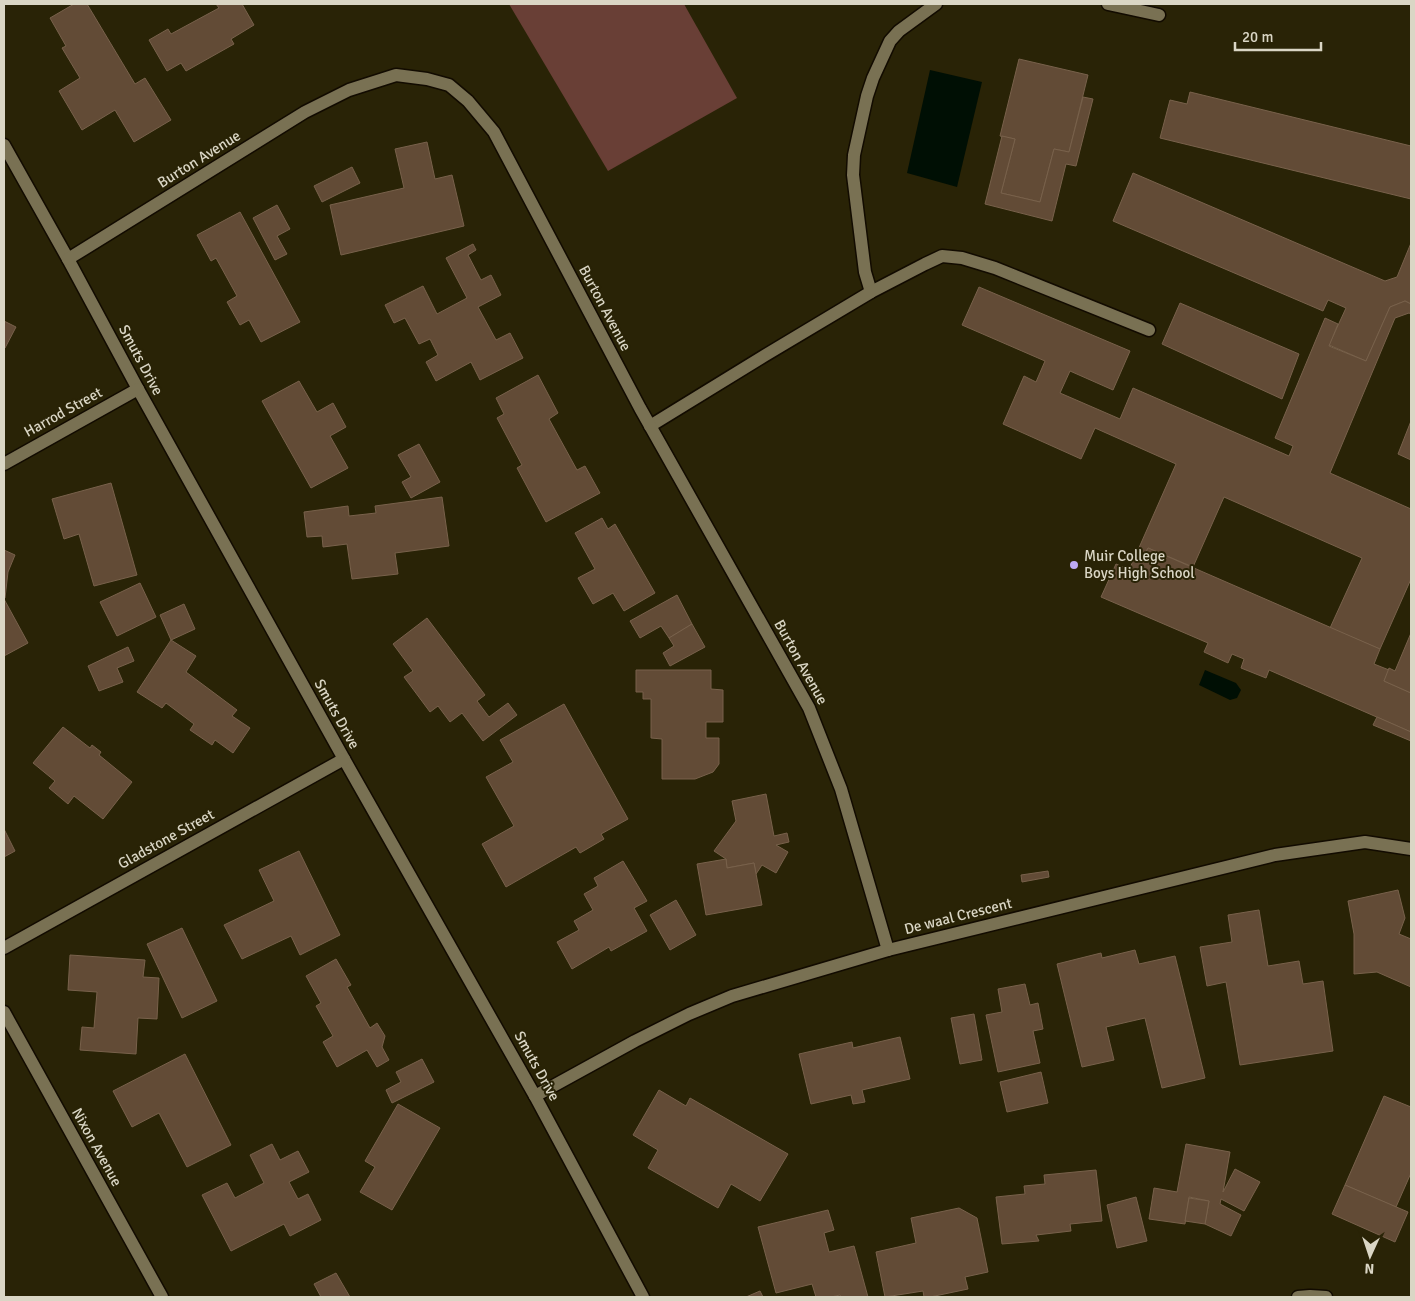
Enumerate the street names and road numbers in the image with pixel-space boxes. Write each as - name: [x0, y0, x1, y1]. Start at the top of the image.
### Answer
- street label: Burton Avenue: [154, 126, 244, 192]
- street label: Burton Avenue: [575, 262, 635, 354]
- street label: Smuts Drive: [115, 322, 167, 398]
- street label: Harrod Street: [21, 383, 105, 441]
- street label: Burton Avenue: [770, 616, 832, 708]
- street label: Smuts Drive: [310, 676, 364, 752]
- street label: Gladstone Street: [115, 805, 217, 873]
- street label: De waal Crescent: [902, 894, 1014, 938]
- street label: Smuts Drive: [510, 1028, 564, 1104]
- street label: Nixon Avenue: [68, 1105, 126, 1189]

